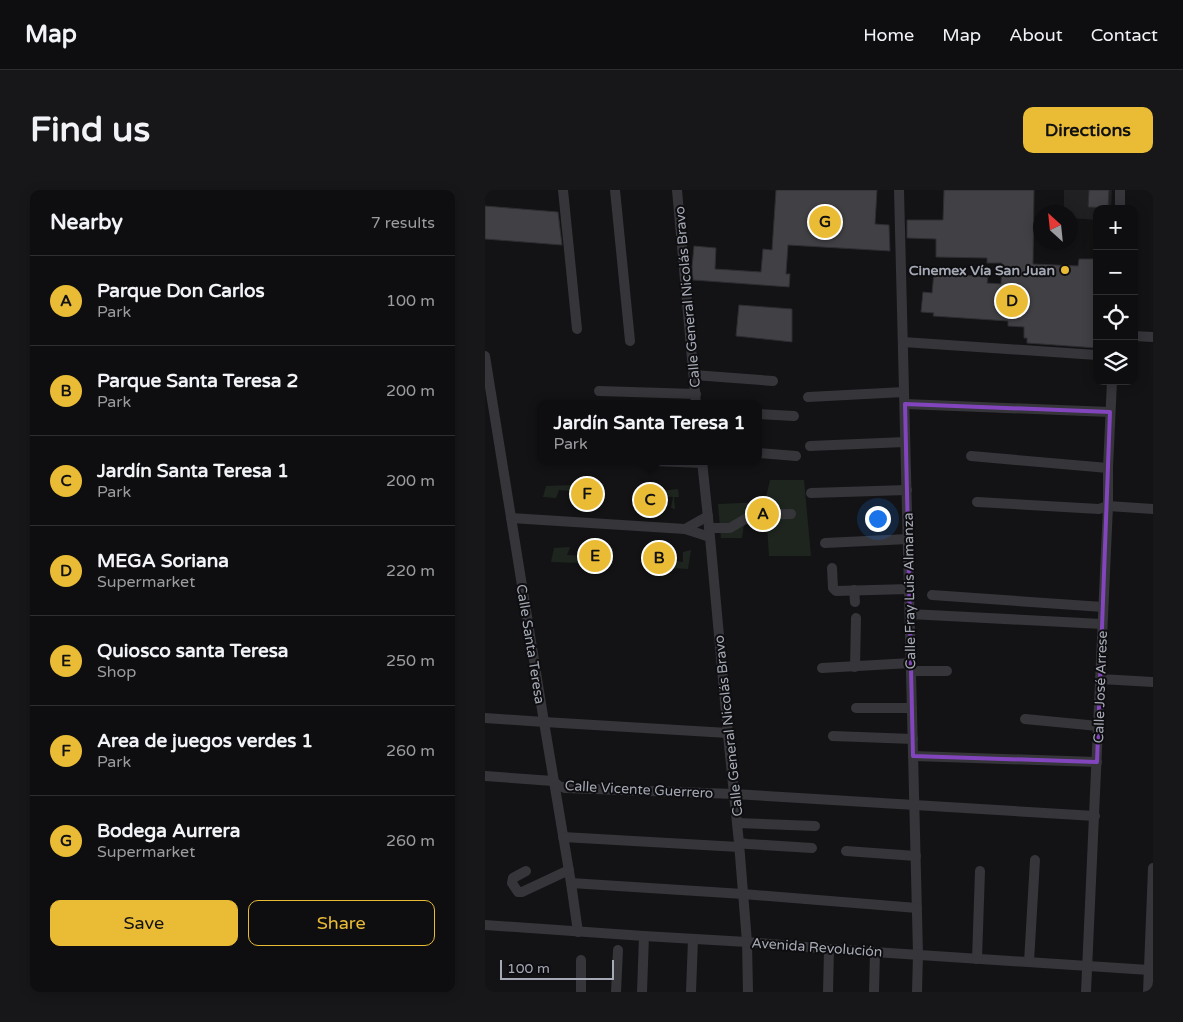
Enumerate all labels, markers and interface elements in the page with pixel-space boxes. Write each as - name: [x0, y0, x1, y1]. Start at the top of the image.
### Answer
- text: Map: [25, 20, 77, 49]
- text: Home: [863, 24, 914, 46]
- text: Map: [942, 24, 981, 46]
- text: About: [1009, 24, 1063, 46]
- text: Contact: [1091, 24, 1158, 46]
- button: Directions: [1023, 107, 1153, 153]
- text: Find us: [30, 109, 150, 151]
- pin: G: [809, 203, 841, 241]
- street label: Calle General Nicolás Bravo: [671, 205, 704, 388]
- north arrow: [1033, 205, 1078, 250]
- map controls: [1093, 205, 1138, 385]
- button: +: [1093, 205, 1138, 250]
- text: Nearby: [50, 210, 123, 235]
- text: 7 results: [371, 213, 435, 233]
- button: −: [1093, 250, 1138, 295]
- place label: Cinemex Vía San Juan: [909, 262, 1055, 279]
- marker: Cinemex Vía San Juan: [1059, 264, 1071, 276]
- text: Parque Don Carlos: [97, 280, 265, 302]
- pin: D: [996, 282, 1028, 320]
- text: A: [60, 291, 72, 311]
- text: 100 m: [386, 291, 435, 311]
- button: locate: [1093, 295, 1138, 340]
- text: Park: [97, 302, 131, 322]
- button: layers: [1093, 340, 1138, 385]
- text: Parque Santa Teresa 2: [97, 370, 298, 392]
- text: B: [60, 381, 72, 401]
- text: 200 m: [386, 381, 435, 401]
- text: Park: [97, 392, 131, 412]
- popup: [537, 400, 762, 465]
- text: Jardín Santa Teresa 1: [554, 412, 745, 434]
- text: Park: [554, 434, 588, 454]
- text: Jardín Santa Teresa 1: [97, 460, 289, 482]
- text: C: [60, 471, 72, 491]
- text: 200 m: [386, 471, 435, 491]
- pin: F: [571, 475, 603, 513]
- pin: C: [634, 481, 666, 519]
- text: Park: [97, 482, 131, 502]
- pin: A: [747, 495, 779, 533]
- your location: [865, 506, 891, 532]
- street label: Calle Fray Luis Almanza: [900, 512, 919, 670]
- pin: E: [579, 537, 611, 575]
- pin: B: [643, 539, 675, 577]
- text: MEGA Soriana: [97, 550, 229, 572]
- text: D: [60, 561, 72, 581]
- text: 220 m: [386, 561, 435, 581]
- text: Supermarket: [97, 572, 195, 592]
- street label: Calle Santa Teresa: [513, 583, 548, 705]
- street label: Calle José Arrese: [1090, 630, 1111, 744]
- street label: Calle General Nicolás Bravo: [711, 634, 746, 817]
- text: Quiosco santa Teresa: [97, 640, 288, 662]
- text: E: [61, 651, 71, 671]
- text: 250 m: [386, 651, 435, 671]
- text: Shop: [97, 662, 136, 682]
- text: Area de juegos verdes 1: [97, 730, 313, 752]
- text: F: [61, 741, 71, 761]
- text: 260 m: [386, 741, 435, 761]
- text: Park: [97, 752, 131, 772]
- street label: Calle Vicente Guerrero: [564, 777, 714, 802]
- text: Bodega Aurrera: [97, 820, 240, 842]
- text: G: [60, 831, 72, 851]
- text: 260 m: [386, 831, 435, 851]
- text: Supermarket: [97, 842, 195, 862]
- button: Save: [50, 900, 238, 946]
- button: Share: [248, 900, 435, 946]
- street label: Avenida Revolución: [751, 934, 883, 961]
- scale bar: [500, 957, 614, 980]
- text: 100 m: [507, 960, 550, 977]

